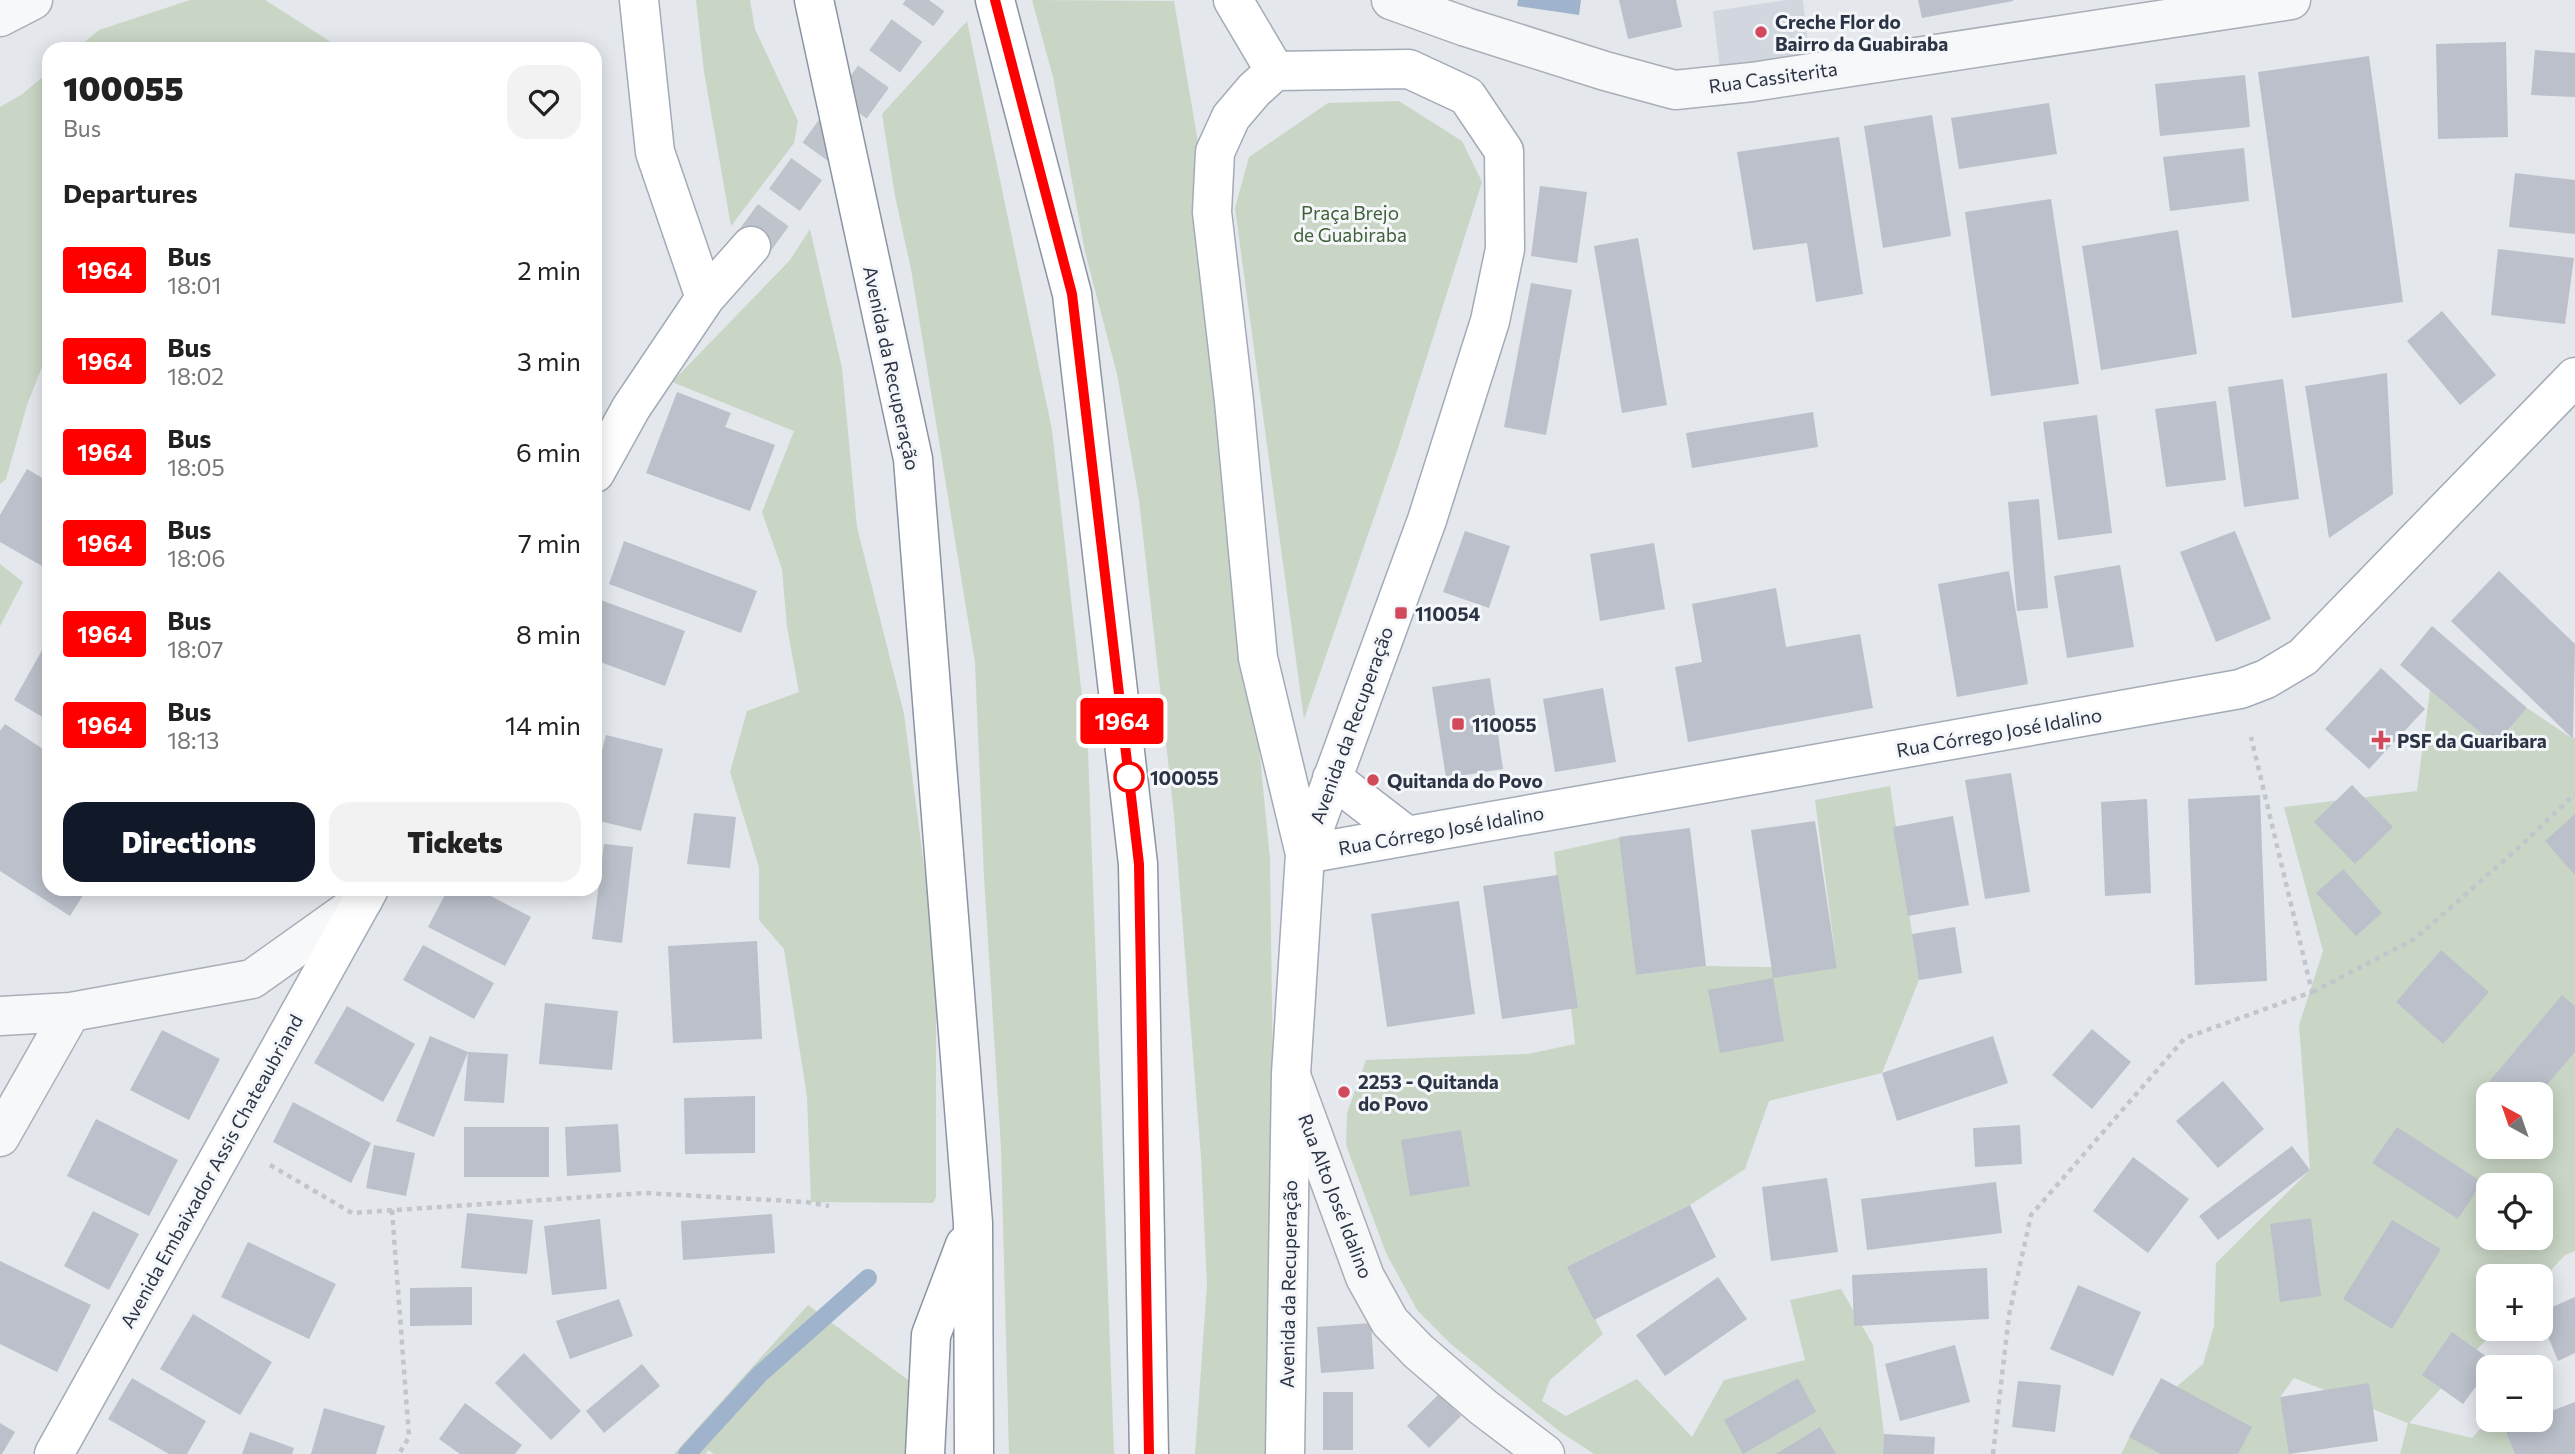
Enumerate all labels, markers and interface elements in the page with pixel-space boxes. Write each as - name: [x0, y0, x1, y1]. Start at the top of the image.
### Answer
- place label: Creche Flor do Bairro da Guabiraba: [1775, 10, 1948, 55]
- marker: Creche Flor do Bairro da Guabiraba: [1753, 24, 1769, 40]
- street label: Rua Cassiterita: [1707, 57, 1839, 97]
- button: heart: [507, 65, 581, 139]
- text: 100055: [63, 67, 184, 108]
- text: Bus: [63, 114, 101, 142]
- text: Departures: [63, 177, 198, 208]
- park label: Praça Brejo de Guabiraba: [1293, 201, 1407, 246]
- text: Bus: [167, 240, 211, 271]
- text: 2 min: [517, 254, 581, 285]
- text: 1964: [77, 255, 132, 284]
- street label: Avenida da Recuperação: [859, 264, 925, 472]
- text: 18:01: [167, 271, 221, 299]
- text: Bus: [167, 331, 211, 362]
- text: 3 min: [517, 345, 581, 376]
- text: 1964: [77, 346, 132, 375]
- text: 18:02: [167, 362, 224, 390]
- text: Bus: [167, 422, 211, 453]
- text: 6 min: [516, 436, 581, 467]
- text: 1964: [77, 437, 132, 466]
- text: 18:05: [167, 453, 225, 481]
- text: Bus: [167, 513, 211, 544]
- text: 7 min: [518, 527, 581, 558]
- text: 1964: [77, 528, 132, 557]
- text: 18:06: [167, 544, 225, 572]
- place label: 110054: [1415, 602, 1481, 625]
- text: Bus: [167, 604, 211, 635]
- marker: 110054: [1393, 605, 1409, 621]
- text: 8 min: [516, 618, 581, 649]
- text: 1964: [77, 619, 132, 648]
- street label: Avenida da Recuperação: [1305, 623, 1397, 827]
- text: 18:07: [167, 635, 223, 663]
- text: Bus: [167, 695, 211, 726]
- line badge: 1964: [1073, 698, 1171, 744]
- street label: Rua Córrego José Idalino: [1894, 703, 2104, 761]
- text: 1964: [1094, 706, 1150, 735]
- text: 14 min: [505, 709, 581, 740]
- text: 1964: [77, 710, 132, 739]
- place label: 110055: [1472, 713, 1537, 736]
- marker: 110055: [1450, 716, 1466, 732]
- text: 18:13: [167, 726, 219, 754]
- place label: PSF da Guaribara: [2397, 729, 2547, 752]
- marker: PSF da Guaribara: [2371, 730, 2391, 750]
- marker: 100055: [1114, 762, 1144, 792]
- place label: 100055: [1150, 766, 1219, 789]
- place label: Quitanda do Povo: [1387, 769, 1543, 792]
- marker: Quitanda do Povo: [1365, 772, 1381, 788]
- street label: Rua Córrego José Idalino: [1336, 801, 1546, 859]
- button: Directions: [63, 802, 315, 882]
- button: Tickets: [329, 802, 581, 882]
- street label: Avenida Embaixador Assis Chateaubriand: [115, 1010, 307, 1332]
- place label: 2253 - Quitanda do Povo: [1358, 1070, 1499, 1115]
- north arrow: [2476, 1082, 2553, 1158]
- map controls: [2476, 1082, 2553, 1432]
- marker: 2253 - Quitanda do Povo: [1336, 1084, 1352, 1100]
- street label: Rua Alto José Idalino: [1294, 1110, 1378, 1282]
- button: locate: [2476, 1173, 2553, 1250]
- street label: Avenida da Recuperação: [1275, 1180, 1301, 1388]
- button: +: [2476, 1264, 2553, 1341]
- button: −: [2476, 1355, 2553, 1432]

